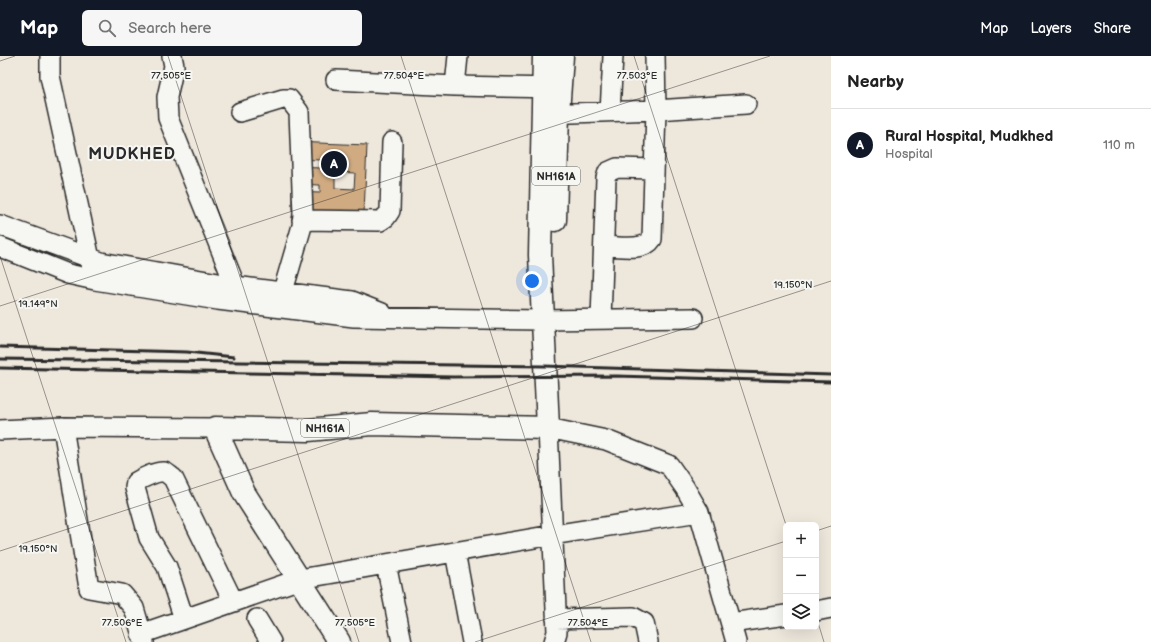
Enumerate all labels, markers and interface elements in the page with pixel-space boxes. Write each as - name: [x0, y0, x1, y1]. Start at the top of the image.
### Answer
- search box: [82, 10, 362, 46]
- text: Map: [20, 17, 58, 40]
- icon: search: [96, 17, 118, 39]
- text: Search here: [128, 19, 211, 38]
- text: Map: [980, 20, 1008, 37]
- text: Layers: [1030, 20, 1072, 37]
- text: Share: [1094, 20, 1131, 37]
- text: 77.505°E: [151, 70, 191, 82]
- text: 77.504°E: [384, 70, 425, 82]
- text: 77.503°E: [617, 70, 658, 82]
- text: Nearby: [847, 72, 904, 92]
- text: Rural Hospital, Mudkhed: [885, 127, 1053, 146]
- text: A: [856, 137, 864, 153]
- text: 110 m: [1103, 137, 1135, 153]
- district label: MUDKHED: [88, 145, 176, 164]
- text: Hospital: [885, 146, 933, 162]
- pin: A: [321, 149, 347, 179]
- road number: NH161A: [532, 167, 580, 185]
- your location: [522, 271, 542, 291]
- text: 19.150°N: [773, 279, 813, 291]
- text: 19.149°N: [18, 298, 58, 310]
- road number: NH161A: [301, 419, 349, 437]
- map controls: [783, 522, 819, 630]
- button: +: [783, 522, 819, 558]
- text: 19.150°N: [18, 543, 58, 555]
- button: −: [783, 558, 819, 594]
- button: layers: [783, 594, 819, 630]
- text: 77.506°E: [102, 617, 143, 629]
- text: 77.505°E: [335, 617, 375, 629]
- text: 77.504°E: [568, 617, 609, 629]

